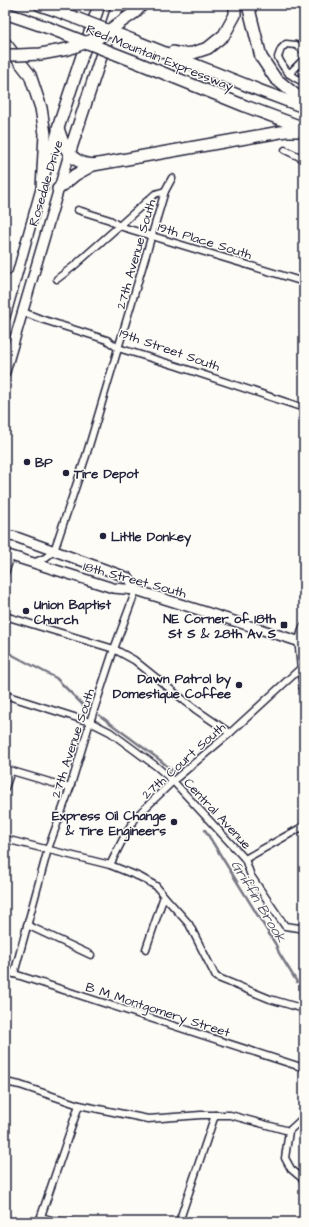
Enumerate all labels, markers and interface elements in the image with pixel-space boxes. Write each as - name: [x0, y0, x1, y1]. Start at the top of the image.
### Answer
- street label: Red Mountain Expressway: [83, 20, 236, 97]
- street label: Rosedale Drive: [24, 138, 68, 229]
- street label: 27th Avenue South: [112, 197, 160, 311]
- street label: 19th Place South: [156, 218, 254, 264]
- street label: 19th Street South: [117, 324, 223, 376]
- place label: BP: [35, 454, 53, 472]
- marker: BP: [22, 457, 32, 467]
- place label: Tire Depot: [73, 465, 139, 484]
- marker: Tire Depot: [61, 468, 71, 478]
- place label: Little Donkey: [111, 528, 192, 547]
- marker: Little Donkey: [98, 531, 108, 541]
- street label: 18th Street South: [81, 558, 189, 603]
- place label: Union Baptist Church: [33, 596, 112, 629]
- marker: Union Baptist Church: [21, 606, 31, 616]
- place label: NE Corner of 18th St S & 28th Av S: [163, 610, 277, 643]
- marker: NE Corner of 18th St S & 28th Av S: [279, 620, 289, 630]
- place label: Dawn Patrol by Domestique Coffee: [113, 670, 232, 704]
- marker: Dawn Patrol by Domestique Coffee: [234, 680, 244, 690]
- street label: 27th Avenue South: [47, 686, 99, 800]
- street label: 27th Court South: [138, 718, 230, 803]
- street label: Central Avenue: [180, 774, 255, 853]
- place label: Express Oil Change & Tire Engineers: [52, 807, 166, 842]
- marker: Express Oil Change & Tire Engineers: [169, 817, 179, 827]
- water label: Griffin Brook: [226, 857, 291, 947]
- street label: B M Montgomery Street: [83, 978, 233, 1043]

